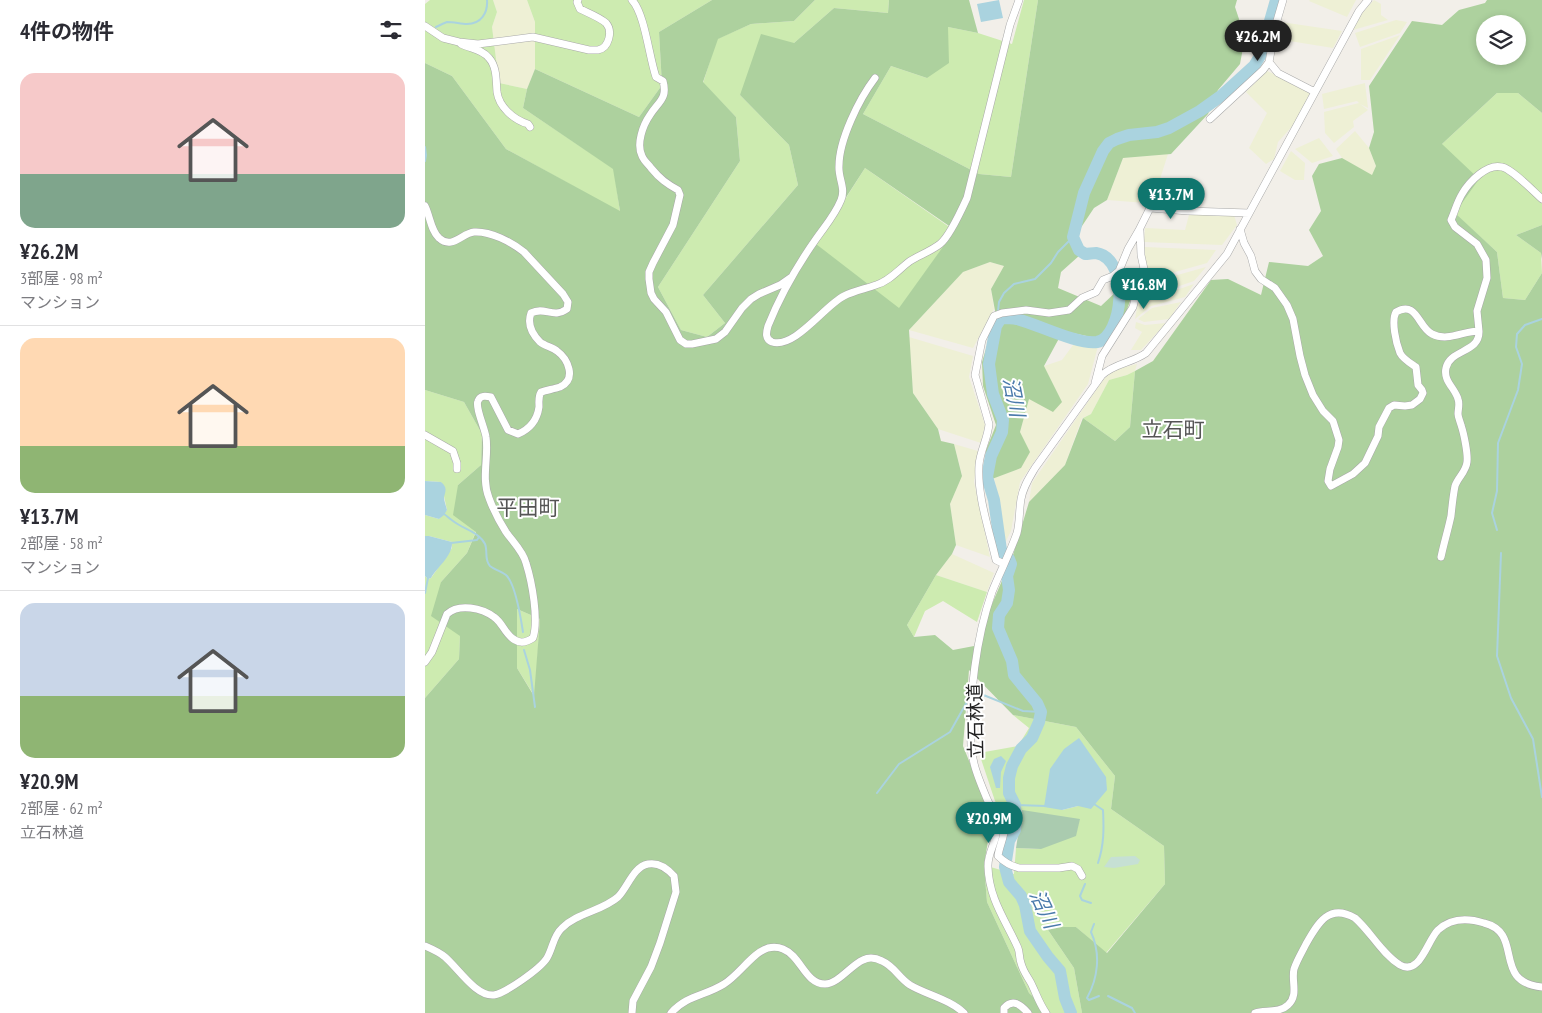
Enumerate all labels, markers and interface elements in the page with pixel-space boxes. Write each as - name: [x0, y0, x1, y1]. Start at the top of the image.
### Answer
- map controls: [1476, 15, 1526, 65]
- button: layers: [1476, 15, 1526, 65]
- icon: filters: [377, 16, 405, 44]
- text: 4件の物件: [20, 18, 114, 45]
- pin: ¥26.2M: [1217, 20, 1299, 62]
- text: ¥26.2M: [1236, 26, 1280, 46]
- icon: home: [168, 105, 258, 195]
- pin: ¥13.7M: [1130, 178, 1212, 220]
- text: ¥13.7M: [1149, 184, 1193, 204]
- text: ¥26.2M: [20, 238, 79, 265]
- text: 3部屋 · 98 m²: [20, 268, 103, 288]
- pin: ¥16.8M: [1103, 268, 1185, 310]
- text: ¥16.8M: [1122, 274, 1166, 294]
- text: マンション: [20, 292, 100, 312]
- icon: home: [168, 371, 258, 461]
- water label: 沼川: [997, 375, 1031, 421]
- district label: 立石町: [1142, 416, 1205, 443]
- district label: 平田町: [497, 494, 560, 521]
- text: ¥13.7M: [20, 503, 79, 530]
- text: 2部屋 · 58 m²: [20, 533, 103, 553]
- text: マンション: [20, 557, 100, 577]
- icon: home: [168, 636, 258, 726]
- street label: 立石林道: [962, 683, 988, 759]
- text: ¥20.9M: [20, 768, 79, 795]
- text: 2部屋 · 62 m²: [20, 798, 103, 818]
- pin: ¥20.9M: [948, 802, 1030, 844]
- text: ¥20.9M: [967, 808, 1011, 828]
- text: 立石林道: [20, 822, 84, 842]
- water label: 沼川: [1024, 885, 1065, 934]

